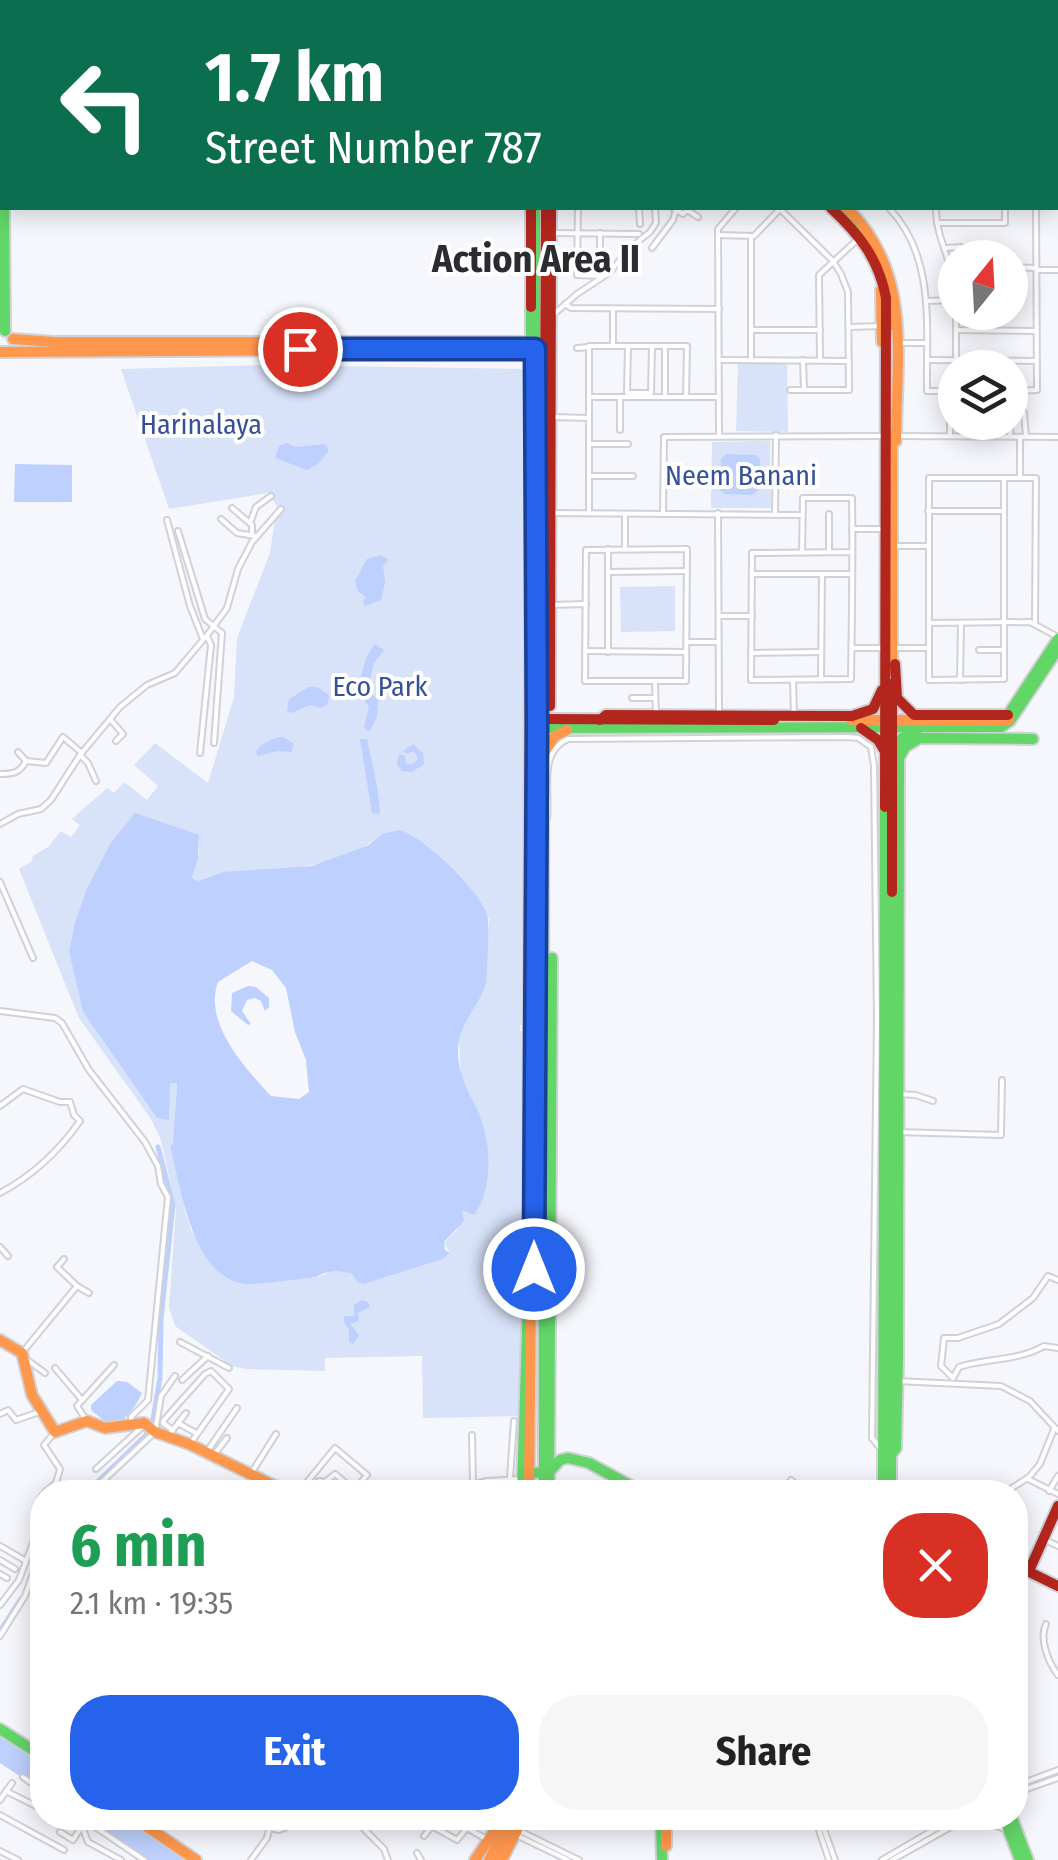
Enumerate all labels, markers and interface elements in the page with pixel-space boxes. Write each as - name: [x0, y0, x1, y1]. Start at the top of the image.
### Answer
- text: 1.7 km: [205, 36, 384, 120]
- icon: left: [40, 40, 170, 170]
- text: Street Number 787: [205, 121, 542, 175]
- district label: Action Area II: [431, 236, 640, 282]
- north arrow: [938, 240, 1028, 330]
- map controls: [938, 240, 1028, 440]
- pin: [258, 307, 343, 392]
- icon: arrive: [273, 322, 328, 377]
- button: layers: [938, 350, 1028, 440]
- park label: Harinalaya: [140, 408, 262, 441]
- park label: Neem Banani: [665, 459, 817, 492]
- park label: Eco Park: [332, 670, 428, 703]
- position arrow: [482, 1217, 586, 1321]
- text: 6 min: [70, 1510, 207, 1582]
- button: close: [883, 1513, 988, 1618]
- text: 2.1 km · 19:35: [70, 1584, 233, 1622]
- button: Exit: [70, 1695, 519, 1810]
- button: Share: [539, 1695, 988, 1810]

